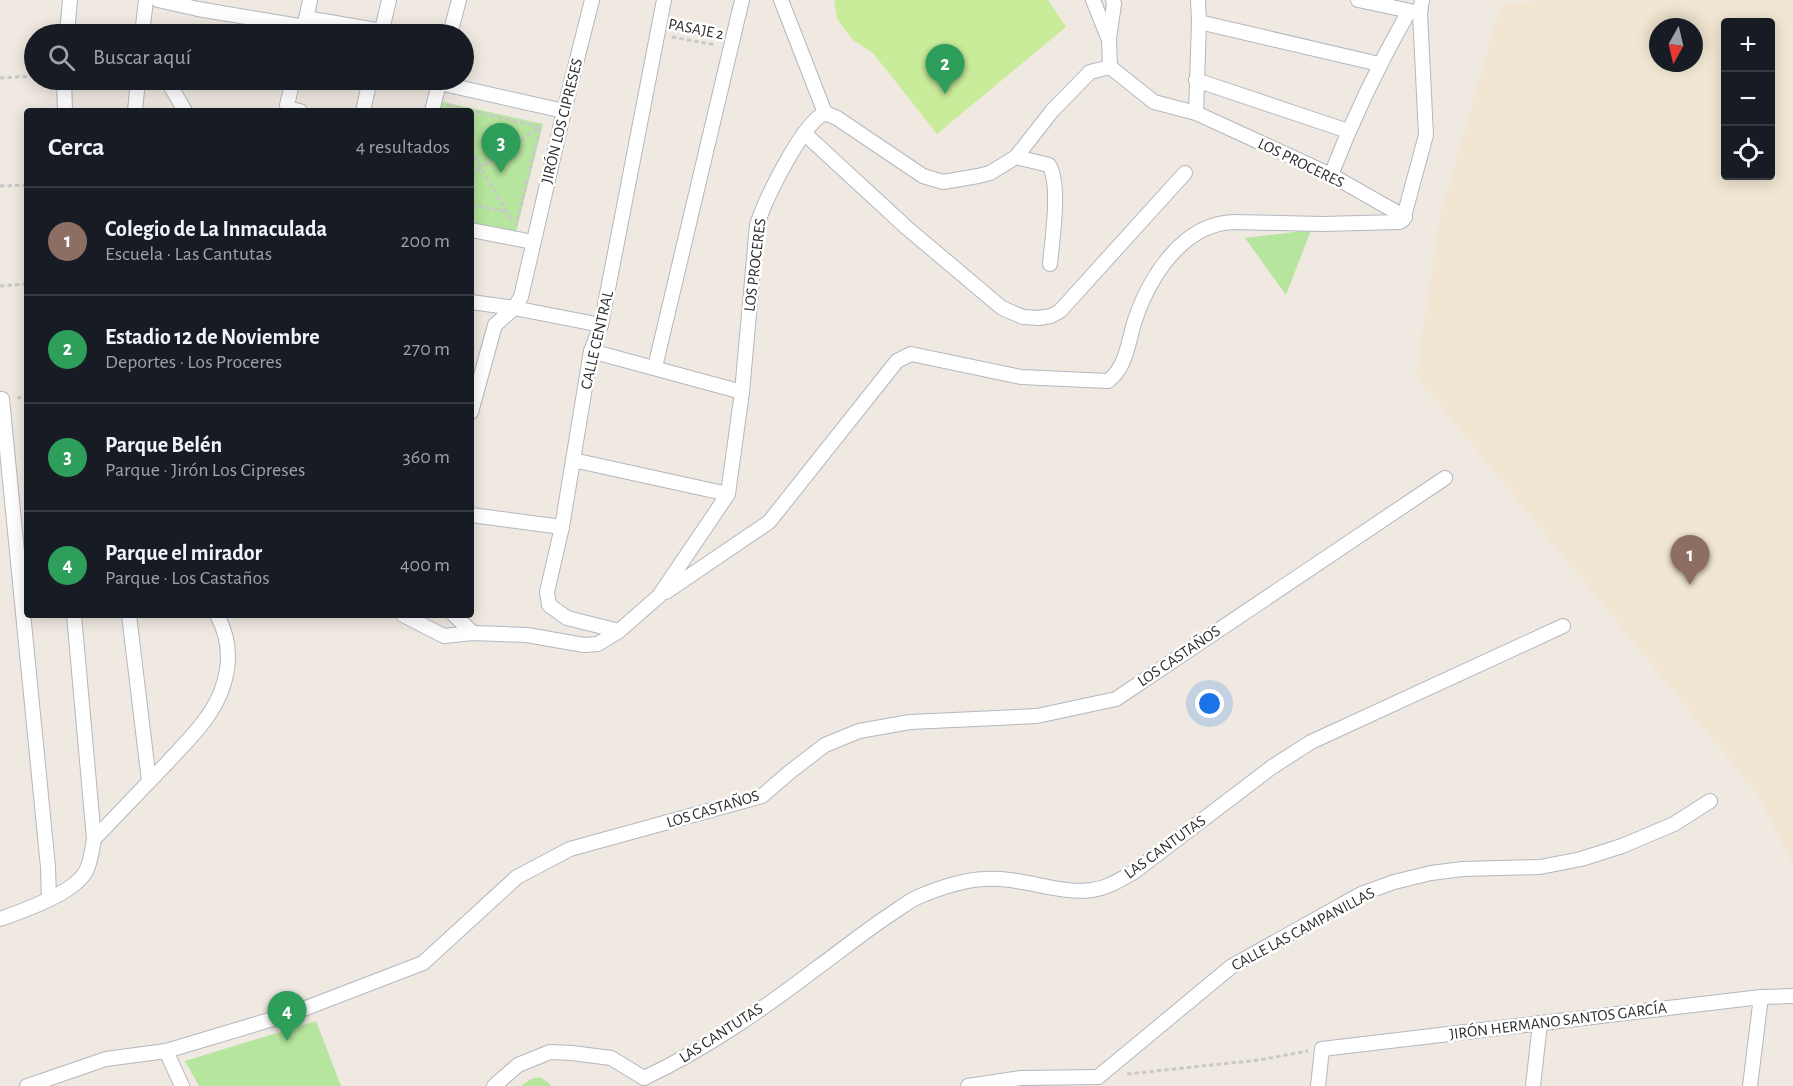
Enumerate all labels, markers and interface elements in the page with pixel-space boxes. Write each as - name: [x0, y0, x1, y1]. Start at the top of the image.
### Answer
- street label: PASAJE 2: [667, 16, 725, 42]
- north arrow: [1649, 18, 1703, 72]
- map controls: [1721, 18, 1775, 180]
- button: +: [1721, 18, 1775, 72]
- search box: [24, 24, 474, 90]
- icon: search: [45, 41, 78, 74]
- pin: 2: [926, 44, 964, 94]
- text: Buscar aquí: [93, 46, 191, 68]
- street label: JIRÓN LOS CIPRESES: [537, 56, 585, 185]
- button: −: [1721, 72, 1775, 126]
- pin: 3: [482, 124, 520, 173]
- button: locate: [1721, 126, 1775, 180]
- text: Cerca: [48, 134, 105, 160]
- street label: LOS PROCERES: [1255, 135, 1347, 191]
- text: 4 resultados: [356, 137, 450, 157]
- street label: LOS PROCERES: [741, 217, 769, 313]
- text: Colegio de La Inmaculada: [105, 218, 327, 240]
- text: 1: [64, 231, 71, 251]
- text: 200 m: [400, 231, 450, 251]
- text: Escuela · Las Cantutas: [105, 244, 272, 264]
- street label: CALLE CENTRAL: [578, 289, 616, 391]
- text: Estadio 12 de Noviembre: [105, 326, 320, 348]
- text: 2: [63, 339, 72, 359]
- text: 270 m: [403, 339, 450, 359]
- text: Deportes · Los Proceres: [105, 352, 282, 372]
- text: Parque Belén: [105, 434, 222, 456]
- text: 3: [63, 447, 72, 467]
- text: 360 m: [403, 447, 450, 467]
- text: Parque · Jirón Los Cipreses: [105, 460, 305, 480]
- pin: 1: [1670, 536, 1710, 585]
- text: Parque el mirador: [105, 542, 262, 564]
- text: 4: [62, 555, 73, 575]
- text: 400 m: [400, 555, 450, 575]
- text: Parque · Los Castaños: [105, 568, 270, 588]
- street label: LOS CASTAÑOS: [1134, 621, 1223, 689]
- your location: [1195, 689, 1224, 718]
- street label: LOS CASTAÑOS: [664, 785, 761, 831]
- street label: LAS CANTUTAS: [1121, 812, 1209, 882]
- street label: CALLE LAS CAMPANILLAS: [1229, 884, 1377, 974]
- pin: 4: [268, 992, 306, 1041]
- street label: JIRÓN HERMANO SANTOS GARCÍA: [1448, 998, 1668, 1042]
- street label: LAS CANTUTAS: [676, 1000, 766, 1066]

